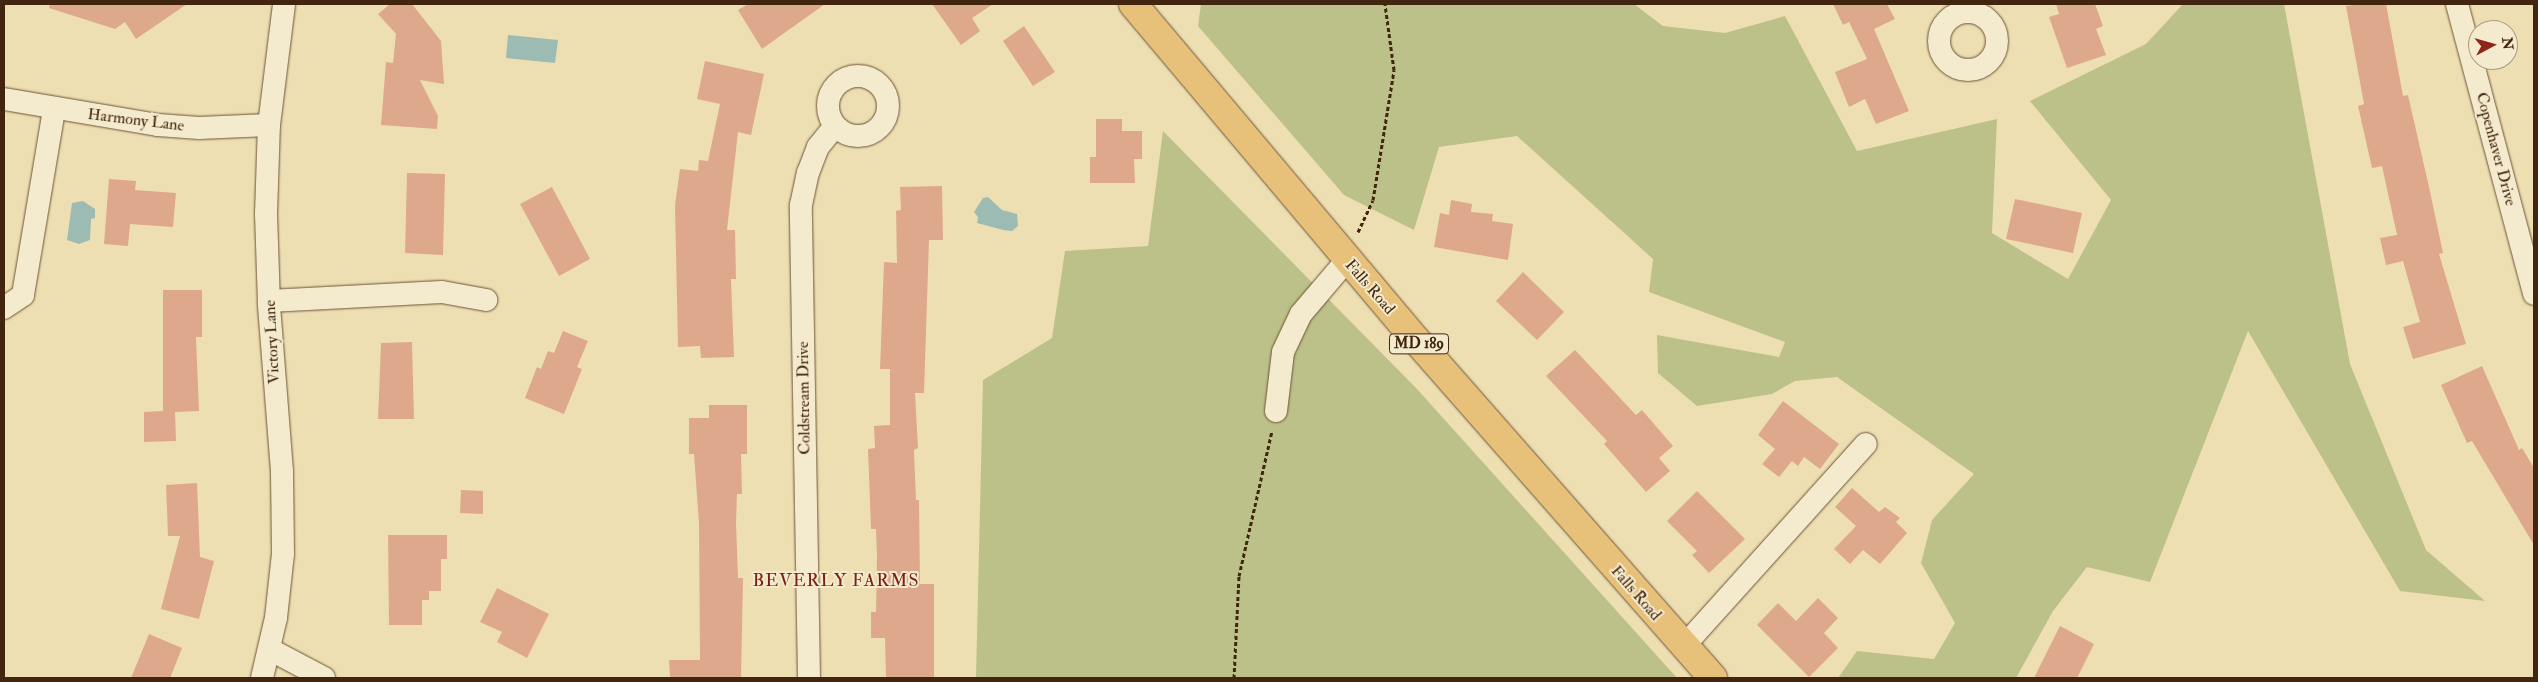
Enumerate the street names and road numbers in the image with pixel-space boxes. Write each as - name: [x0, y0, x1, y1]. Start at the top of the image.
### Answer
- street label: Copenhaver Drive: [2472, 90, 2520, 208]
- street label: Harmony Lane: [87, 105, 185, 135]
- street label: Falls Road: [1341, 256, 1399, 318]
- street label: Victory Lane: [260, 299, 284, 385]
- road number: MD 189: [1389, 332, 1449, 356]
- street label: Coldstream Drive: [793, 341, 815, 455]
- street label: Falls Road: [1607, 562, 1665, 624]

